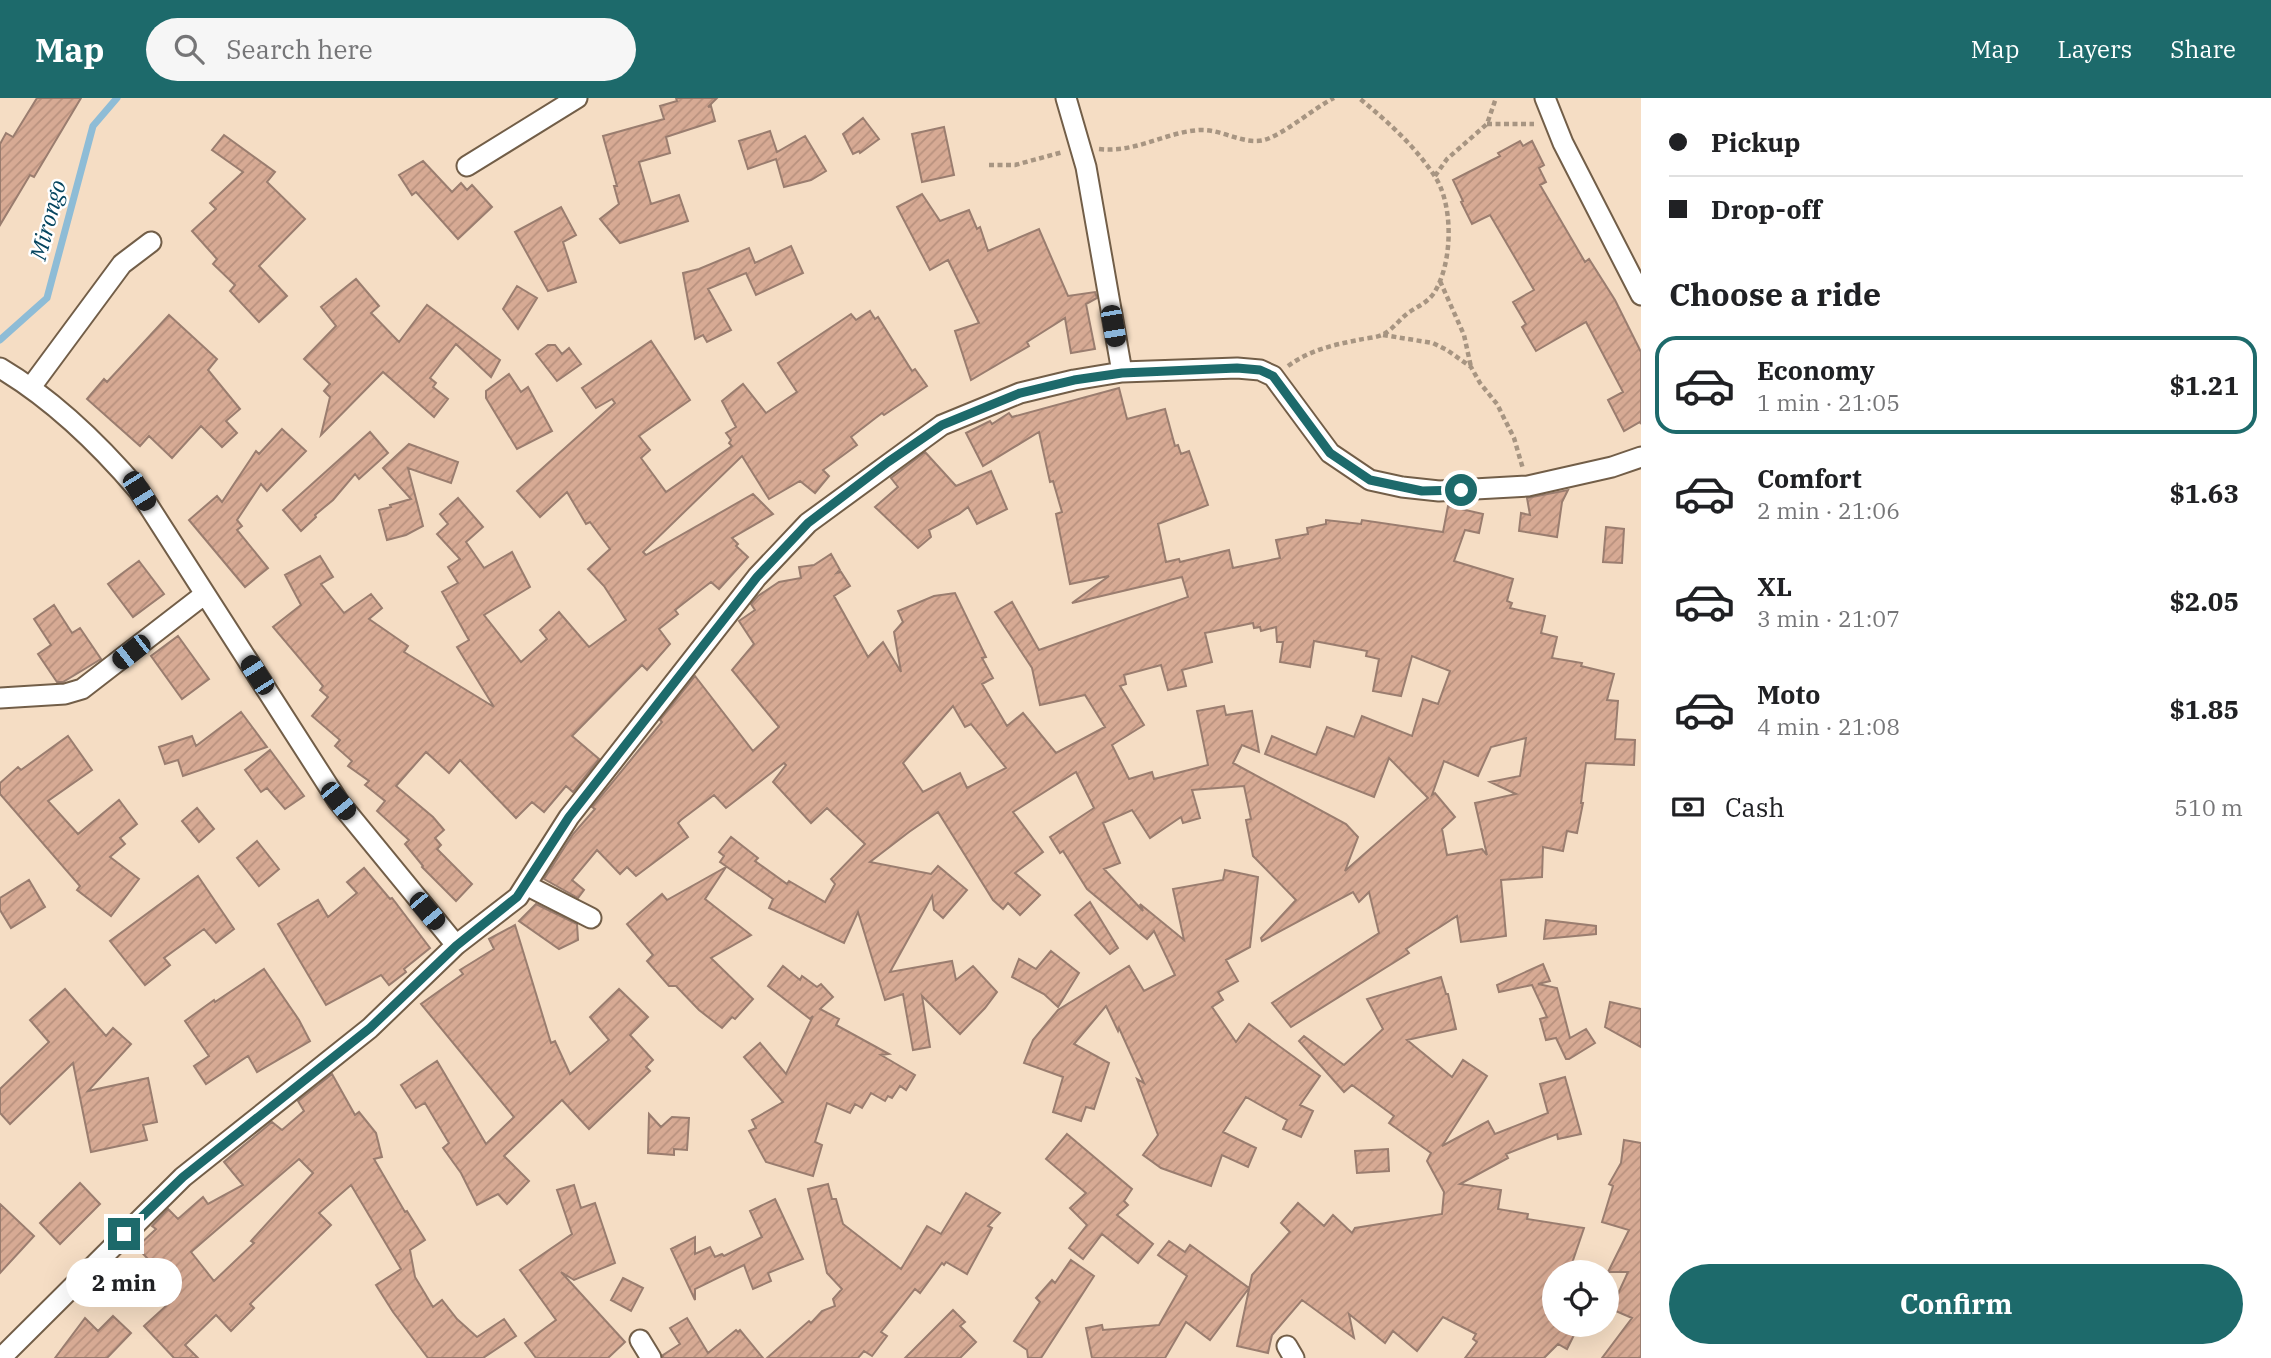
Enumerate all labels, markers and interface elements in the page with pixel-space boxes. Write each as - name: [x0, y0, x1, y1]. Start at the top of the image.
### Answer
- search box: [146, 18, 636, 81]
- text: Map: [35, 28, 104, 71]
- icon: search: [170, 30, 208, 68]
- text: Search here: [226, 32, 373, 66]
- text: Map: [1971, 33, 2019, 65]
- text: Layers: [2057, 33, 2132, 65]
- text: Share: [2170, 33, 2236, 65]
- text: Pickup: [1711, 125, 1801, 159]
- water label: Mirongo: [22, 176, 72, 264]
- text: Drop-off: [1711, 192, 1822, 226]
- text: Choose a ride: [1669, 273, 1881, 315]
- car: [1100, 303, 1127, 349]
- text: Economy: [1757, 353, 1875, 387]
- icon: car: [1673, 354, 1736, 417]
- text: $1.21: [2169, 368, 2239, 402]
- text: 1 min · 21:05: [1757, 387, 1900, 417]
- text: Comfort: [1757, 461, 1862, 495]
- icon: car: [1673, 462, 1736, 525]
- car: [119, 468, 160, 514]
- route start: [1445, 474, 1477, 506]
- text: $1.63: [2169, 476, 2239, 510]
- text: 2 min · 21:06: [1757, 495, 1900, 525]
- text: XL: [1757, 569, 1792, 603]
- icon: car: [1673, 570, 1736, 633]
- text: $2.05: [2169, 584, 2239, 618]
- text: 3 min · 21:07: [1757, 603, 1900, 633]
- car: [108, 631, 155, 673]
- car: [237, 652, 278, 698]
- text: Moto: [1757, 677, 1820, 711]
- icon: car: [1673, 678, 1736, 741]
- text: $1.85: [2169, 692, 2239, 726]
- text: 4 min · 21:08: [1757, 711, 1900, 741]
- car: [317, 778, 360, 824]
- icon: cash: [1669, 788, 1707, 826]
- text: Cash: [1725, 790, 1785, 824]
- text: 510 m: [2174, 792, 2243, 822]
- car: [406, 888, 449, 934]
- route end: [108, 1218, 140, 1250]
- callout: 2 min: [66, 1258, 182, 1308]
- map controls: [1542, 1260, 1619, 1337]
- button: locate: [1542, 1260, 1619, 1337]
- button: Confirm: [1669, 1264, 2243, 1344]
- text: 2 min: [92, 1267, 156, 1297]

